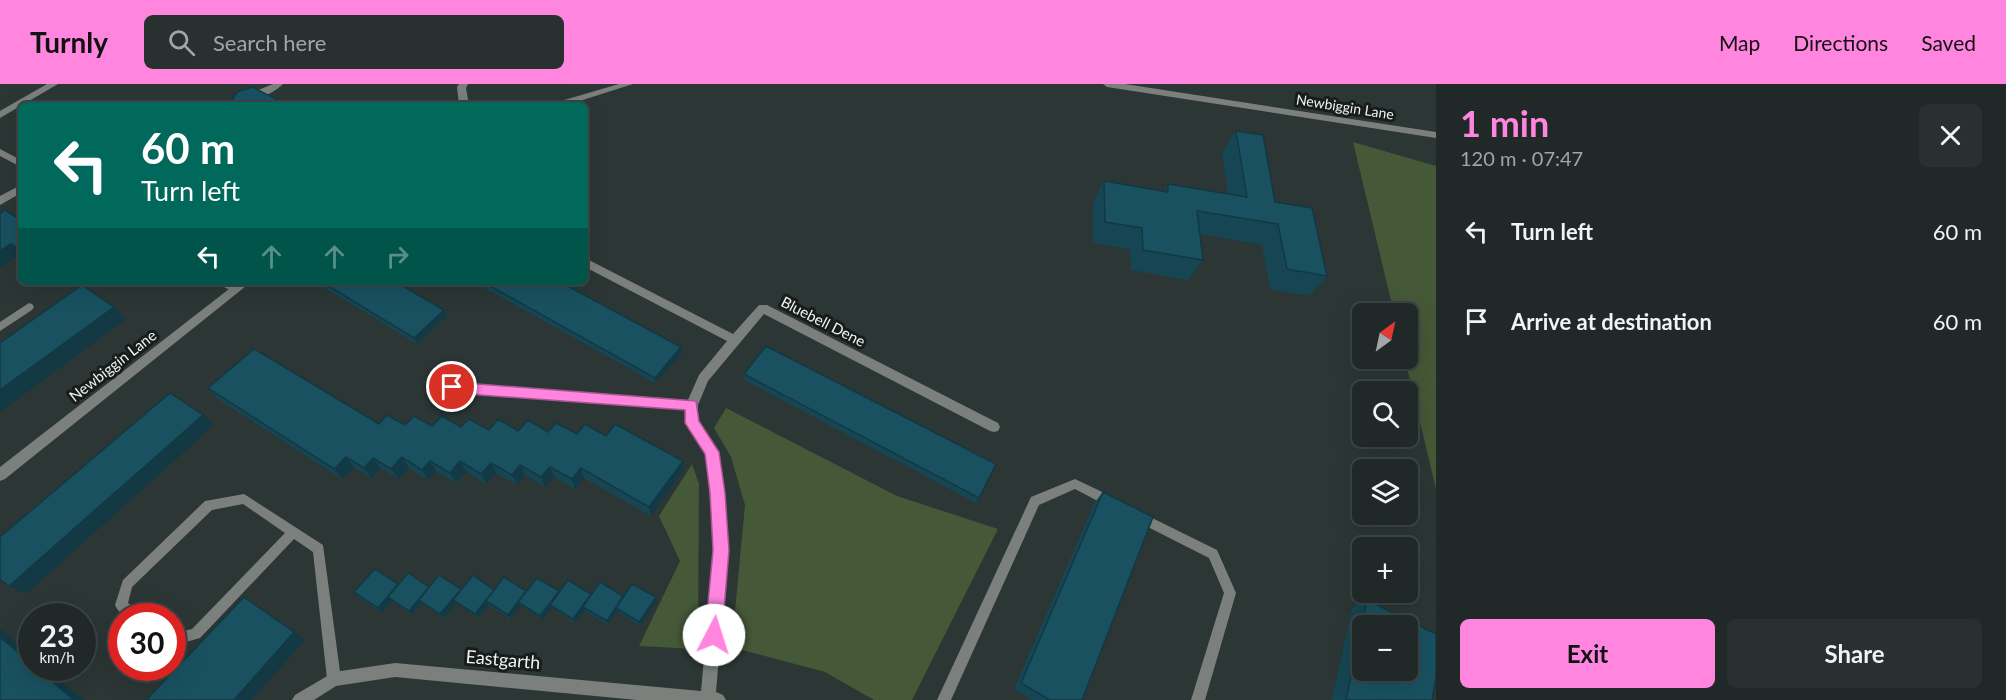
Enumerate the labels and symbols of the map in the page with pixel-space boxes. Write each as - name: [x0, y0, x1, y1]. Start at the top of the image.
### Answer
- street label: Newbiggin Lane: [1295, 90, 1395, 123]
- street label: Bluebell Dene: [778, 292, 869, 350]
- north arrow: [1352, 303, 1418, 369]
- street label: Newbiggin Lane: [65, 326, 160, 405]
- pin: [426, 361, 477, 412]
- speed limit sign: 30: [108, 603, 186, 681]
- position arrow: [682, 603, 746, 667]
- street label: Eastgarth: [465, 645, 541, 673]

